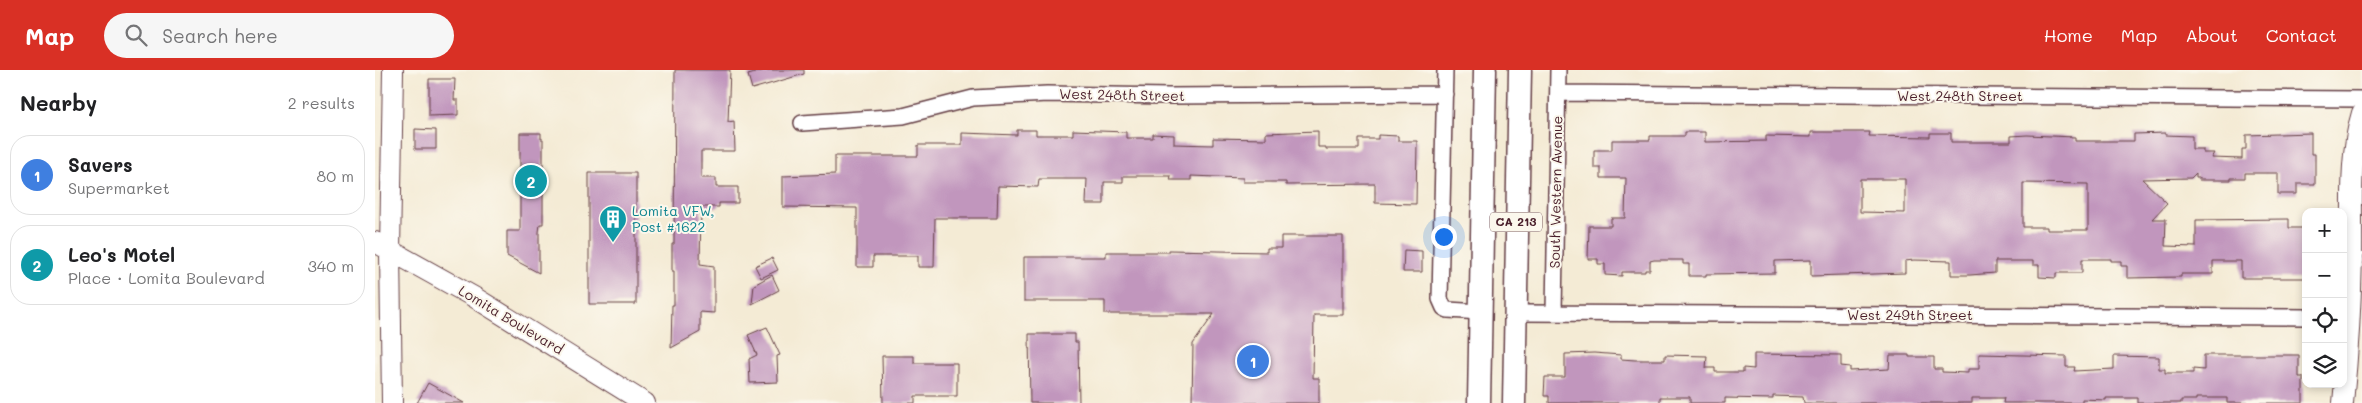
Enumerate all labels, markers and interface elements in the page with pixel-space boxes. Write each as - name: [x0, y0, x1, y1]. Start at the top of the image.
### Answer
- search box: [104, 13, 454, 58]
- text: Map: [25, 20, 74, 51]
- icon: search: [122, 21, 150, 49]
- text: Search here: [162, 23, 278, 48]
- text: Home: [2044, 23, 2093, 47]
- text: Map: [2121, 23, 2157, 47]
- text: About: [2185, 23, 2238, 47]
- text: Contact: [2266, 23, 2337, 47]
- street label: West 248th Street: [1059, 84, 1185, 105]
- street label: West 248th Street: [1897, 86, 2023, 105]
- text: Nearby: [20, 89, 97, 116]
- text: 2 results: [288, 92, 355, 113]
- street label: South Western Avenue: [1545, 116, 1566, 268]
- text: Savers: [68, 152, 133, 177]
- pin: 2: [515, 162, 547, 200]
- text: 1: [33, 165, 41, 186]
- text: 80 m: [317, 165, 354, 186]
- text: Supermarket: [68, 177, 170, 198]
- place label: Lomita VFW, Post #1622: [632, 201, 714, 236]
- building icon: Lomita VFW, Post #1622: [598, 204, 628, 243]
- map controls: [2302, 208, 2347, 388]
- button: +: [2302, 208, 2347, 253]
- road number: CA 213: [1490, 212, 1542, 232]
- your location: [1431, 224, 1457, 250]
- text: Leo's Motel: [68, 242, 175, 267]
- button: −: [2302, 253, 2347, 298]
- text: 2: [33, 255, 41, 276]
- text: 340 m: [307, 255, 354, 276]
- text: Place · Lomita Boulevard: [68, 267, 265, 288]
- street label: Lomita Boulevard: [455, 281, 567, 359]
- button: locate: [2302, 298, 2347, 343]
- street label: West 249th Street: [1847, 305, 1973, 324]
- pin: 1: [1237, 342, 1269, 380]
- button: layers: [2302, 343, 2347, 388]

